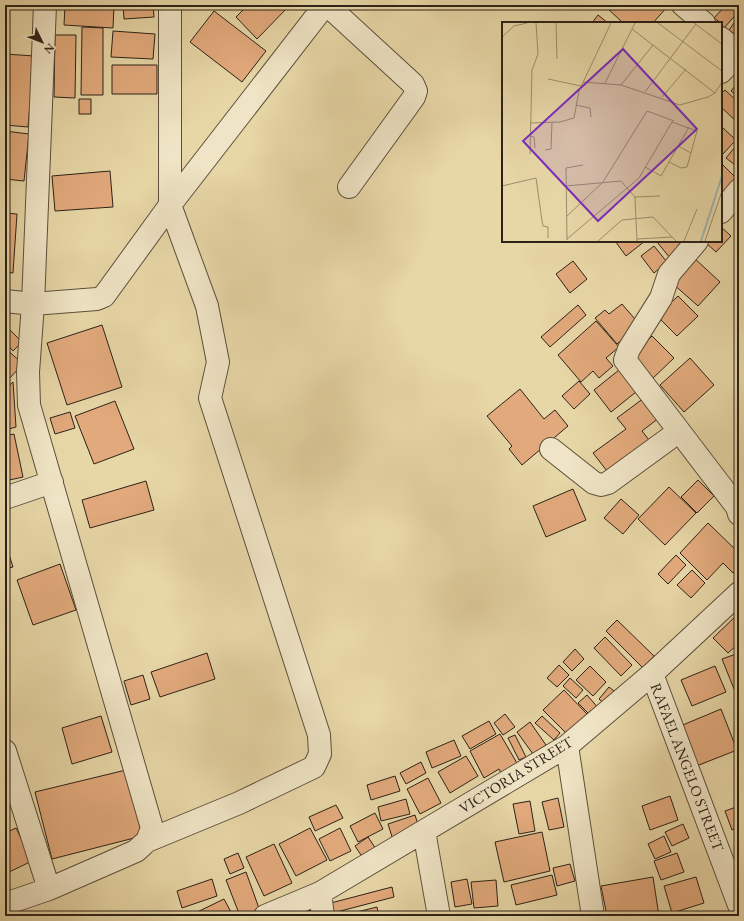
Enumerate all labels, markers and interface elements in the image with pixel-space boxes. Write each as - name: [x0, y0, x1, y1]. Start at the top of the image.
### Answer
- north arrow: [22, 22, 62, 62]
- inset map: [502, 22, 722, 242]
- text: N: [41, 41, 57, 57]
- street label: RAFAEL ANGELO STREET: [647, 680, 729, 854]
- street label: VICTORIA STREET: [455, 731, 577, 817]

